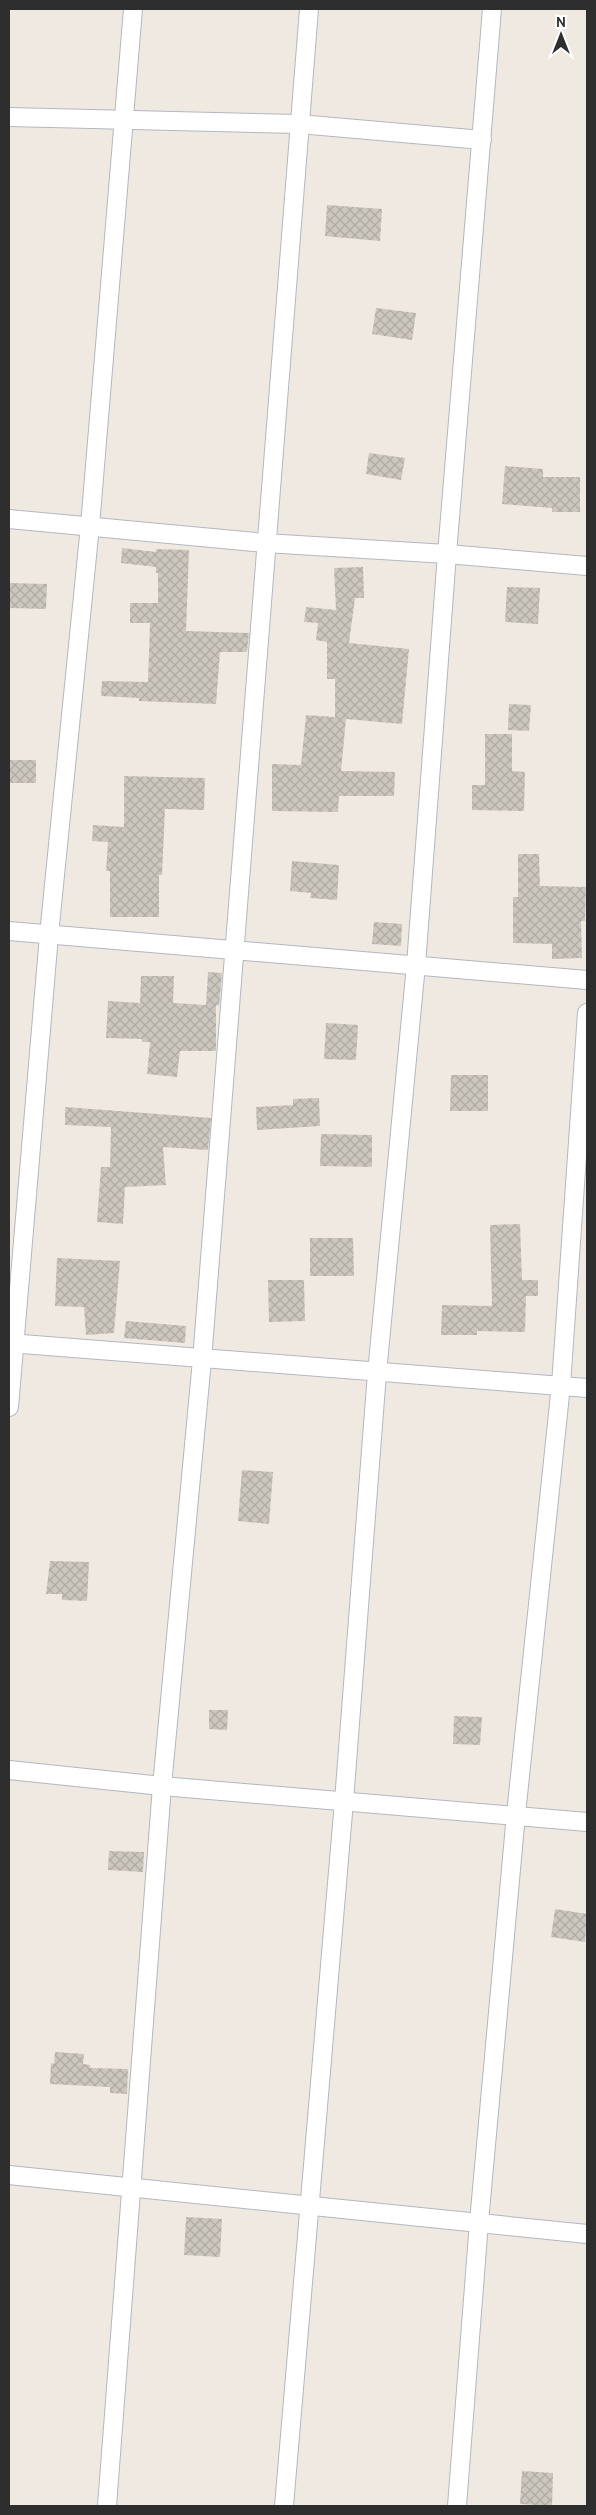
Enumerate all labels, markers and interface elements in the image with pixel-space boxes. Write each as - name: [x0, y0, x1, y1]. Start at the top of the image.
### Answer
- north arrow: [536, 10, 586, 60]
- text: N: [556, 13, 566, 31]

